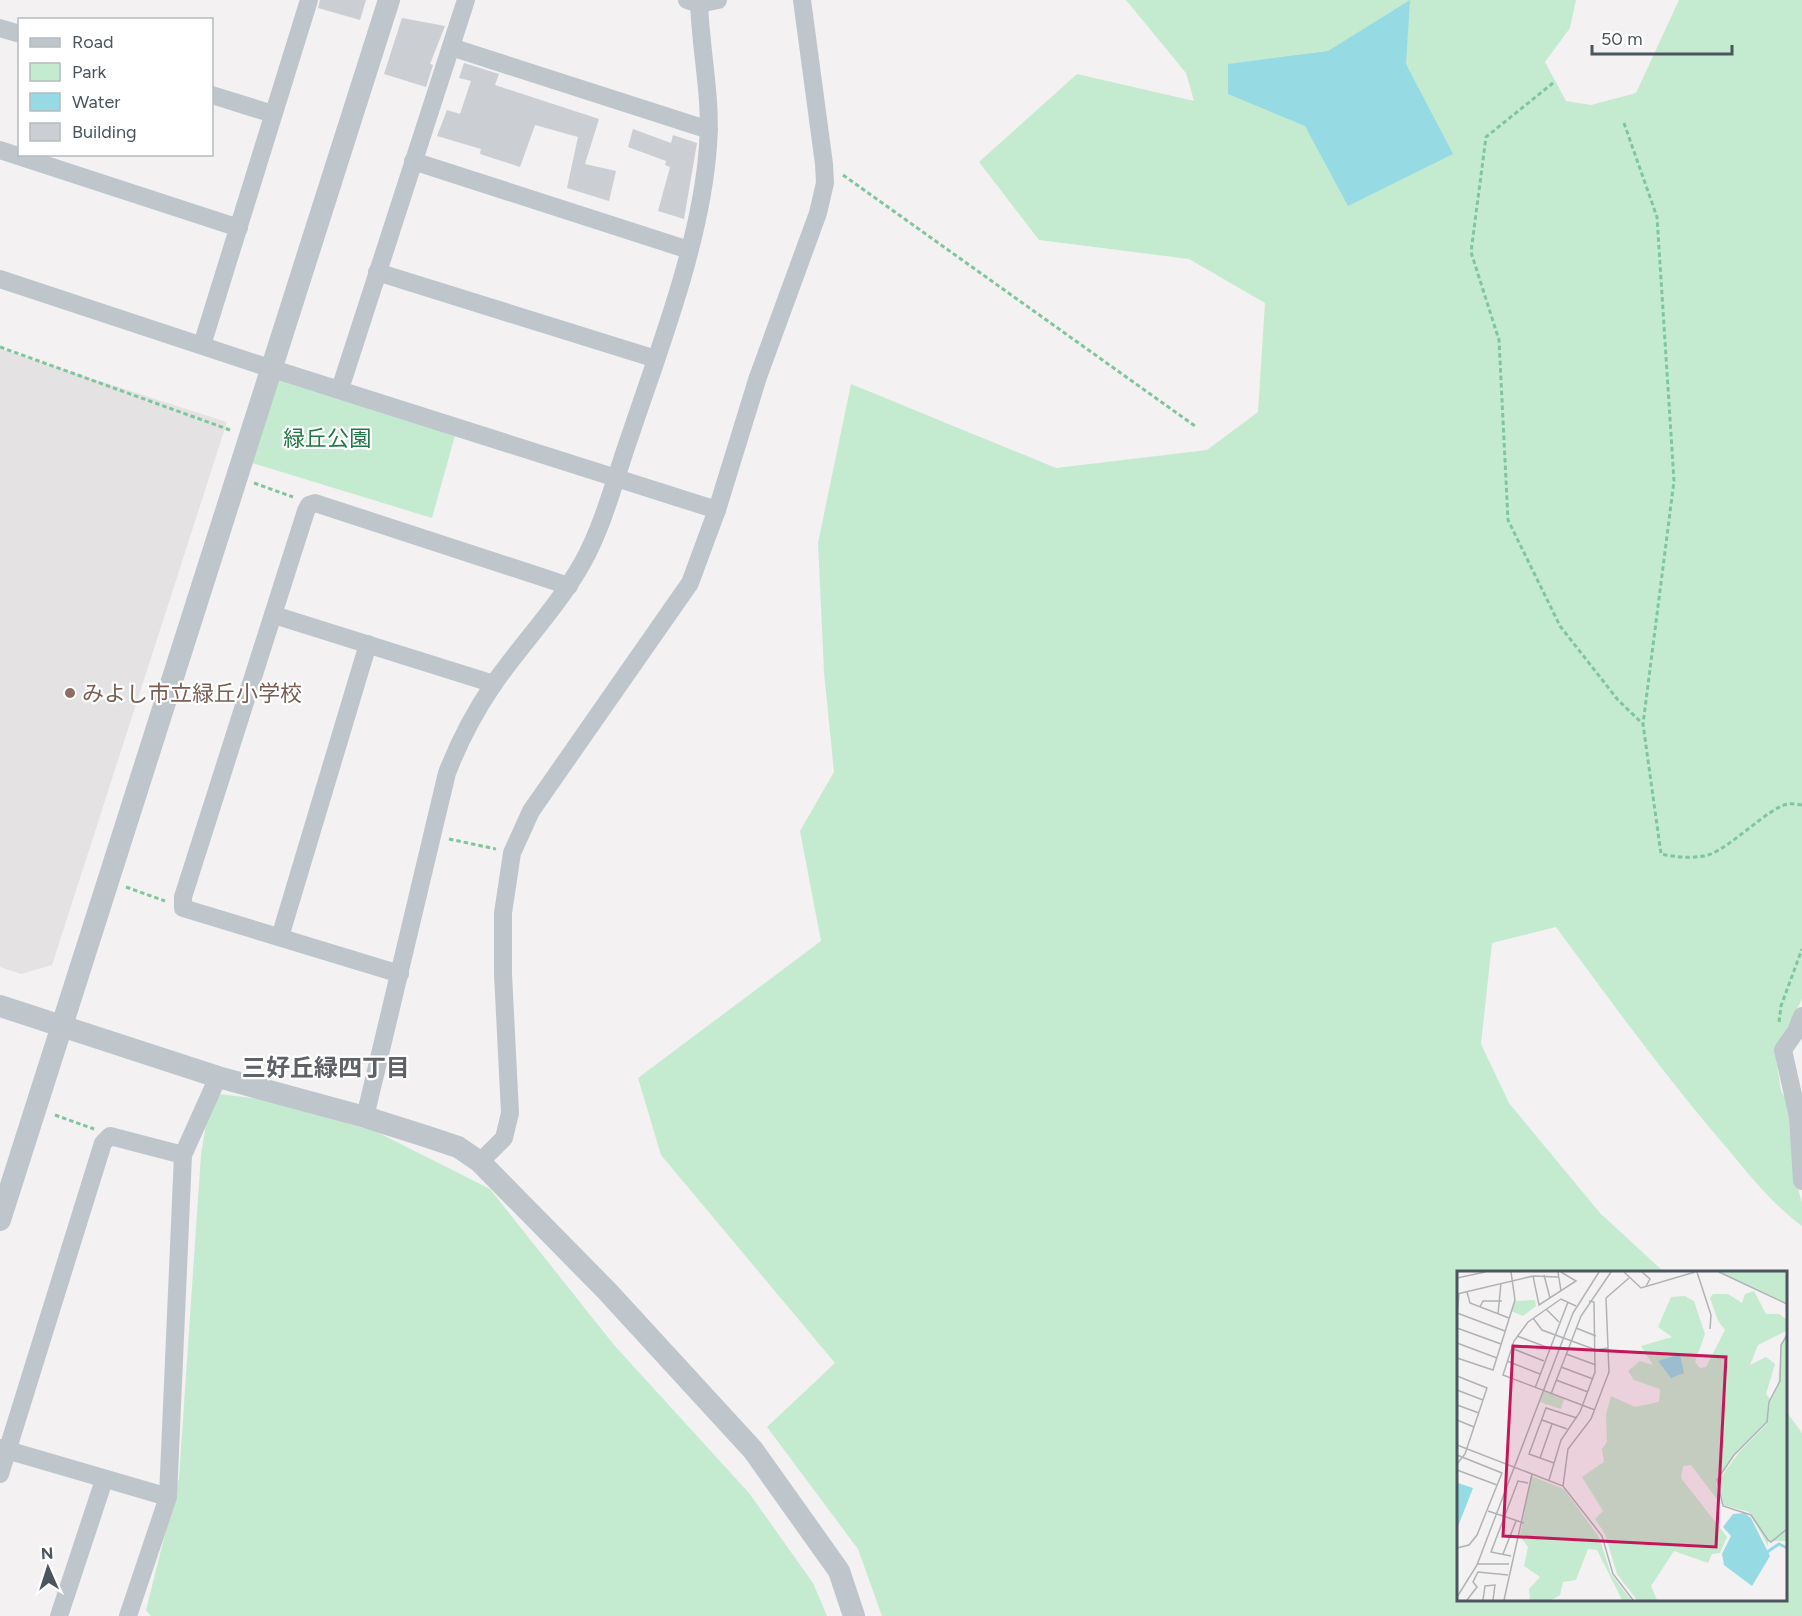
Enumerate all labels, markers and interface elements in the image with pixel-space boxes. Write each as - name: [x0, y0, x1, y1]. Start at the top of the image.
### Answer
- legend: [18, 18, 213, 156]
- scale bar: [1592, 18, 1732, 56]
- text: 50 m: [1601, 28, 1643, 50]
- text: Road: [72, 31, 113, 53]
- text: Park: [72, 61, 107, 83]
- text: Water: [72, 91, 120, 113]
- text: Building: [72, 121, 137, 143]
- park label: 緑丘公園: [283, 425, 371, 452]
- place label: みよし市立緑丘小学校: [82, 680, 302, 707]
- marker: みよし市立緑丘小学校: [63, 686, 77, 700]
- district label: 三好丘緑四丁目: [242, 1053, 410, 1082]
- inset map: [1457, 1271, 1787, 1601]
- north arrow: [18, 1538, 78, 1598]
- text: N: [41, 1544, 54, 1563]

